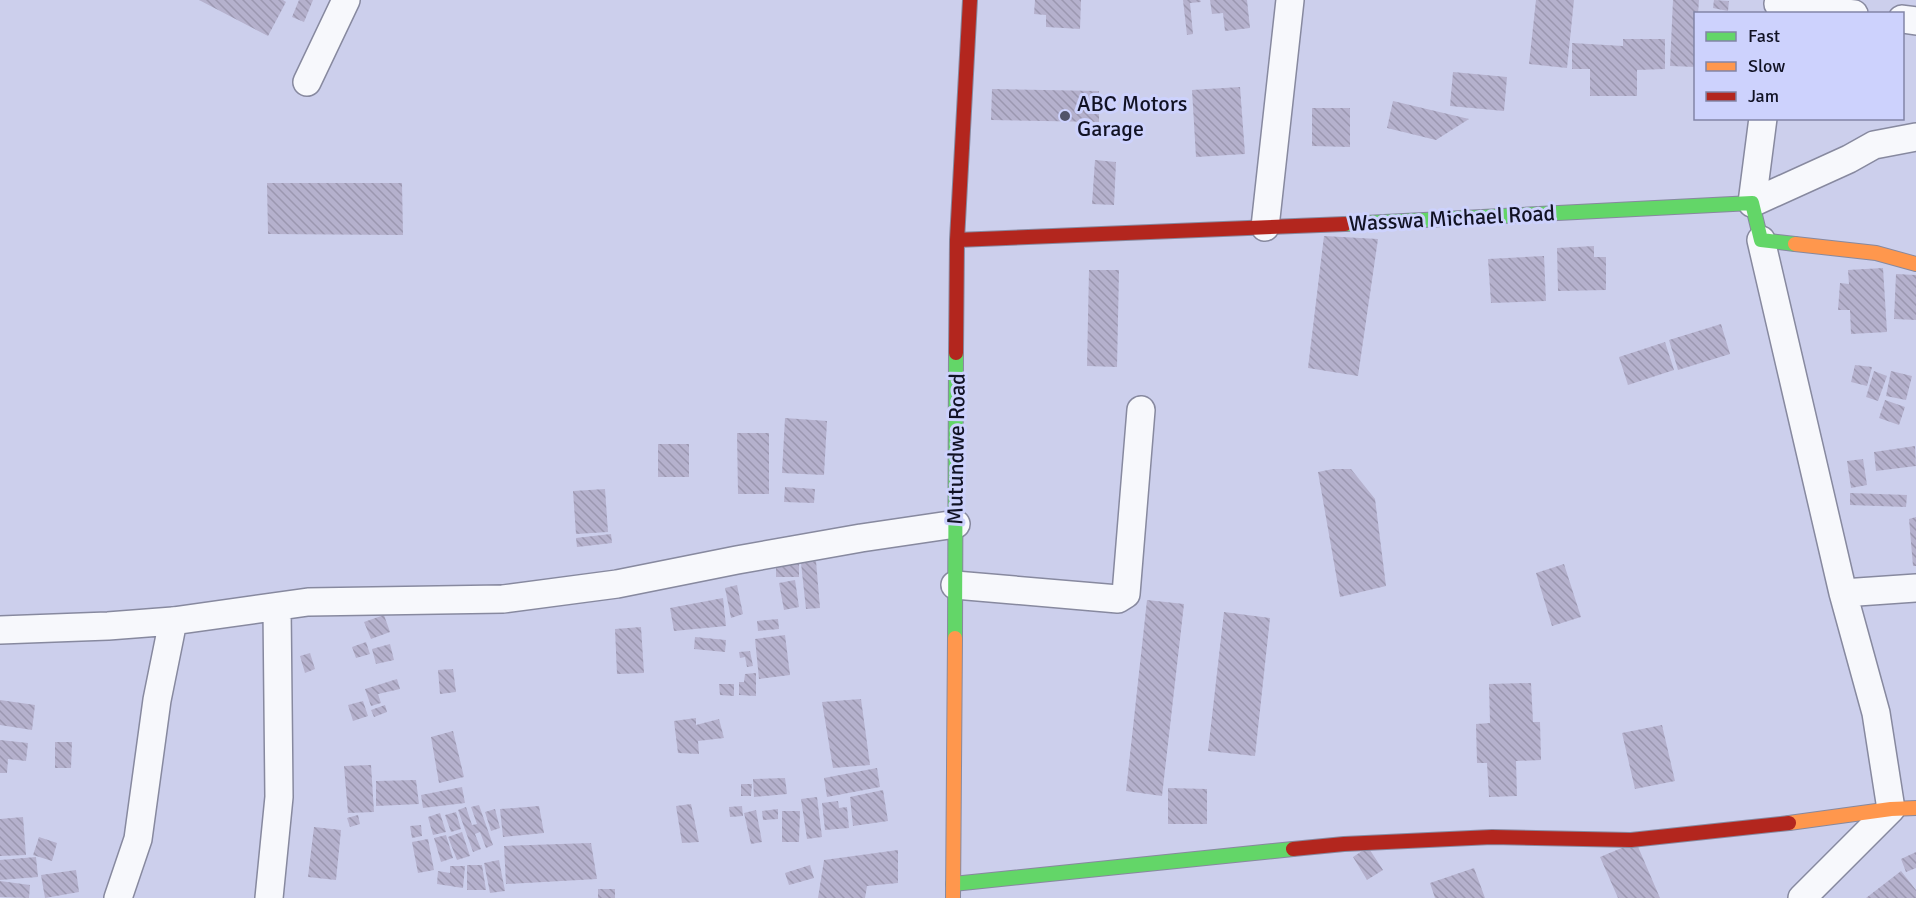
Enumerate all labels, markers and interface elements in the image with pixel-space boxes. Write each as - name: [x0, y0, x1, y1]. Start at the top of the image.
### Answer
- legend: [1694, 12, 1904, 120]
- text: Fast: [1748, 25, 1780, 47]
- text: Slow: [1748, 55, 1785, 77]
- text: Jam: [1748, 85, 1779, 107]
- place label: ABC Motors Garage: [1077, 90, 1187, 142]
- marker: ABC Motors Garage: [1058, 109, 1072, 123]
- street label: Wasswa Michael Road: [1348, 199, 1556, 237]
- street label: Mutundwe Road: [941, 373, 971, 525]

